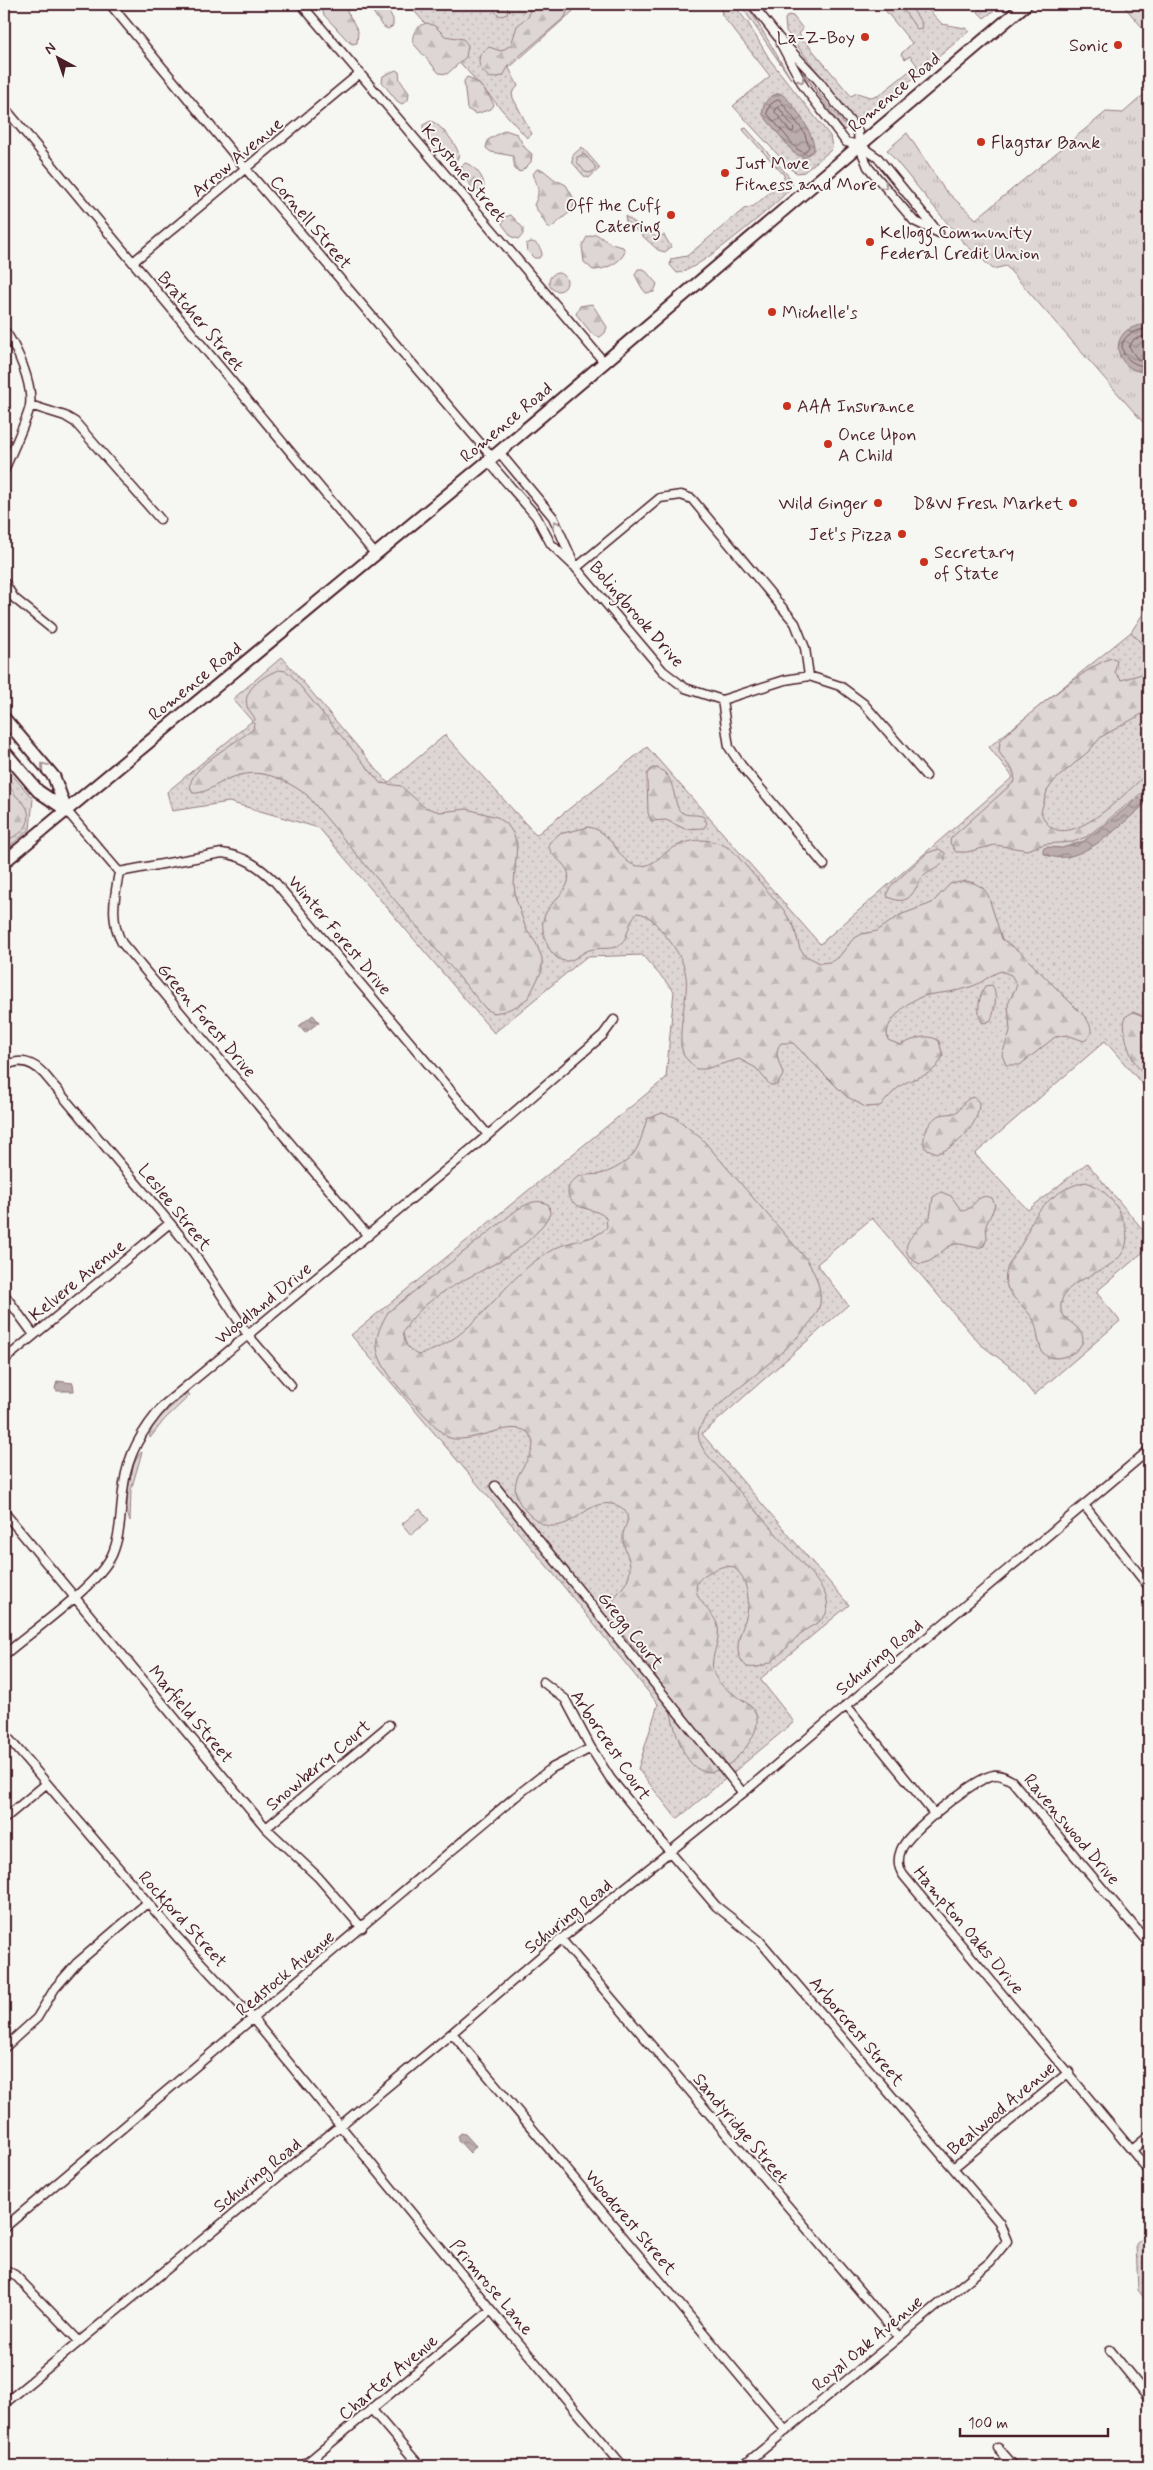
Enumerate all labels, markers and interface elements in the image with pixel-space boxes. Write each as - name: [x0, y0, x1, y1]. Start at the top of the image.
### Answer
- place label: La-Z-Boy: [777, 26, 855, 50]
- marker: La-Z-Boy: [859, 31, 871, 43]
- north arrow: [32, 32, 82, 82]
- place label: Sonic: [1069, 34, 1108, 58]
- text: N: [41, 39, 60, 59]
- marker: Sonic: [1112, 39, 1124, 51]
- street label: Romence Road: [843, 47, 946, 138]
- one-way arrow: [794, 75, 804, 84]
- street label: Arrow Avenue: [187, 112, 289, 203]
- street label: Keystone Street: [415, 120, 511, 228]
- place label: Flagstar Bank: [991, 131, 1100, 156]
- marker: Flagstar Bank: [975, 136, 987, 148]
- place label: Just Move Fitness and More: [735, 152, 877, 197]
- marker: Just Move Fitness and More: [719, 167, 731, 179]
- street label: Cornell Street: [264, 171, 357, 275]
- one-way arrow: [879, 180, 887, 189]
- place label: Off the Cuff Catering: [566, 194, 661, 241]
- marker: Off the Cuff Catering: [665, 209, 677, 221]
- place label: Kellogg Community Federal Credit Union: [880, 221, 1040, 266]
- marker: Kellogg Community Federal Credit Union: [864, 236, 876, 248]
- street label: Bratcher Street: [151, 267, 249, 377]
- place label: Michelle's: [782, 301, 858, 325]
- marker: Michelle's: [766, 306, 778, 318]
- street label: Romence Road: [455, 377, 558, 468]
- place label: AAA Insurance: [797, 395, 915, 419]
- marker: AAA Insurance: [781, 400, 793, 412]
- place label: Once Upon A Child: [838, 423, 917, 468]
- marker: Once Upon A Child: [822, 438, 834, 450]
- place label: Wild Ginger: [778, 492, 868, 517]
- place label: D&W Fresh Market: [913, 492, 1063, 516]
- marker: Wild Ginger: [872, 497, 884, 509]
- marker: D&W Fresh Market: [1067, 497, 1079, 509]
- one-way arrow: [552, 520, 562, 529]
- place label: Jet's Pizza: [809, 523, 892, 547]
- marker: Jet's Pizza: [896, 528, 908, 540]
- place label: Secretary of State: [934, 541, 1014, 586]
- street label: Bolingbrook Drive: [582, 556, 689, 674]
- marker: Secretary of State: [918, 556, 930, 568]
- street label: Romence Road: [144, 637, 247, 727]
- one-way arrow: [41, 763, 50, 772]
- street label: Winter Forest Drive: [282, 871, 396, 1001]
- street label: Green Forest Drive: [151, 958, 261, 1083]
- street label: Leslee Street: [132, 1159, 217, 1256]
- street label: Kelvere Avenue: [24, 1234, 131, 1327]
- street label: Woodland Drive: [210, 1257, 317, 1350]
- street label: Gregg Court: [591, 1587, 669, 1675]
- street label: Schuring Road: [831, 1614, 929, 1702]
- street label: Marfield Street: [142, 1661, 238, 1769]
- street label: Arborcrest Court: [564, 1686, 656, 1805]
- street label: Snowberry Court: [261, 1715, 376, 1817]
- street label: Ravenswood Drive: [1018, 1769, 1125, 1890]
- street label: Hampton Oaks Drive: [907, 1861, 1029, 2000]
- street label: Rockford Street: [131, 1866, 232, 1974]
- street label: Schuring Road: [519, 1874, 618, 1961]
- street label: Redstock Avenue: [231, 1925, 340, 2022]
- street label: Arborcrest Street: [803, 1972, 909, 2092]
- street label: Bealwood Avenue: [943, 2057, 1061, 2161]
- street label: Sandyridge Street: [687, 2068, 794, 2189]
- street label: Schuring Road: [208, 2133, 307, 2220]
- street label: Woodcrest Street: [579, 2165, 682, 2281]
- street label: Primrose Lane: [444, 2235, 538, 2341]
- street label: Royal Oak Avenue: [807, 2290, 928, 2397]
- street label: Charter Avenue: [334, 2329, 443, 2426]
- scale bar: [960, 2405, 1108, 2437]
- text: 100 m: [968, 2414, 1008, 2434]

